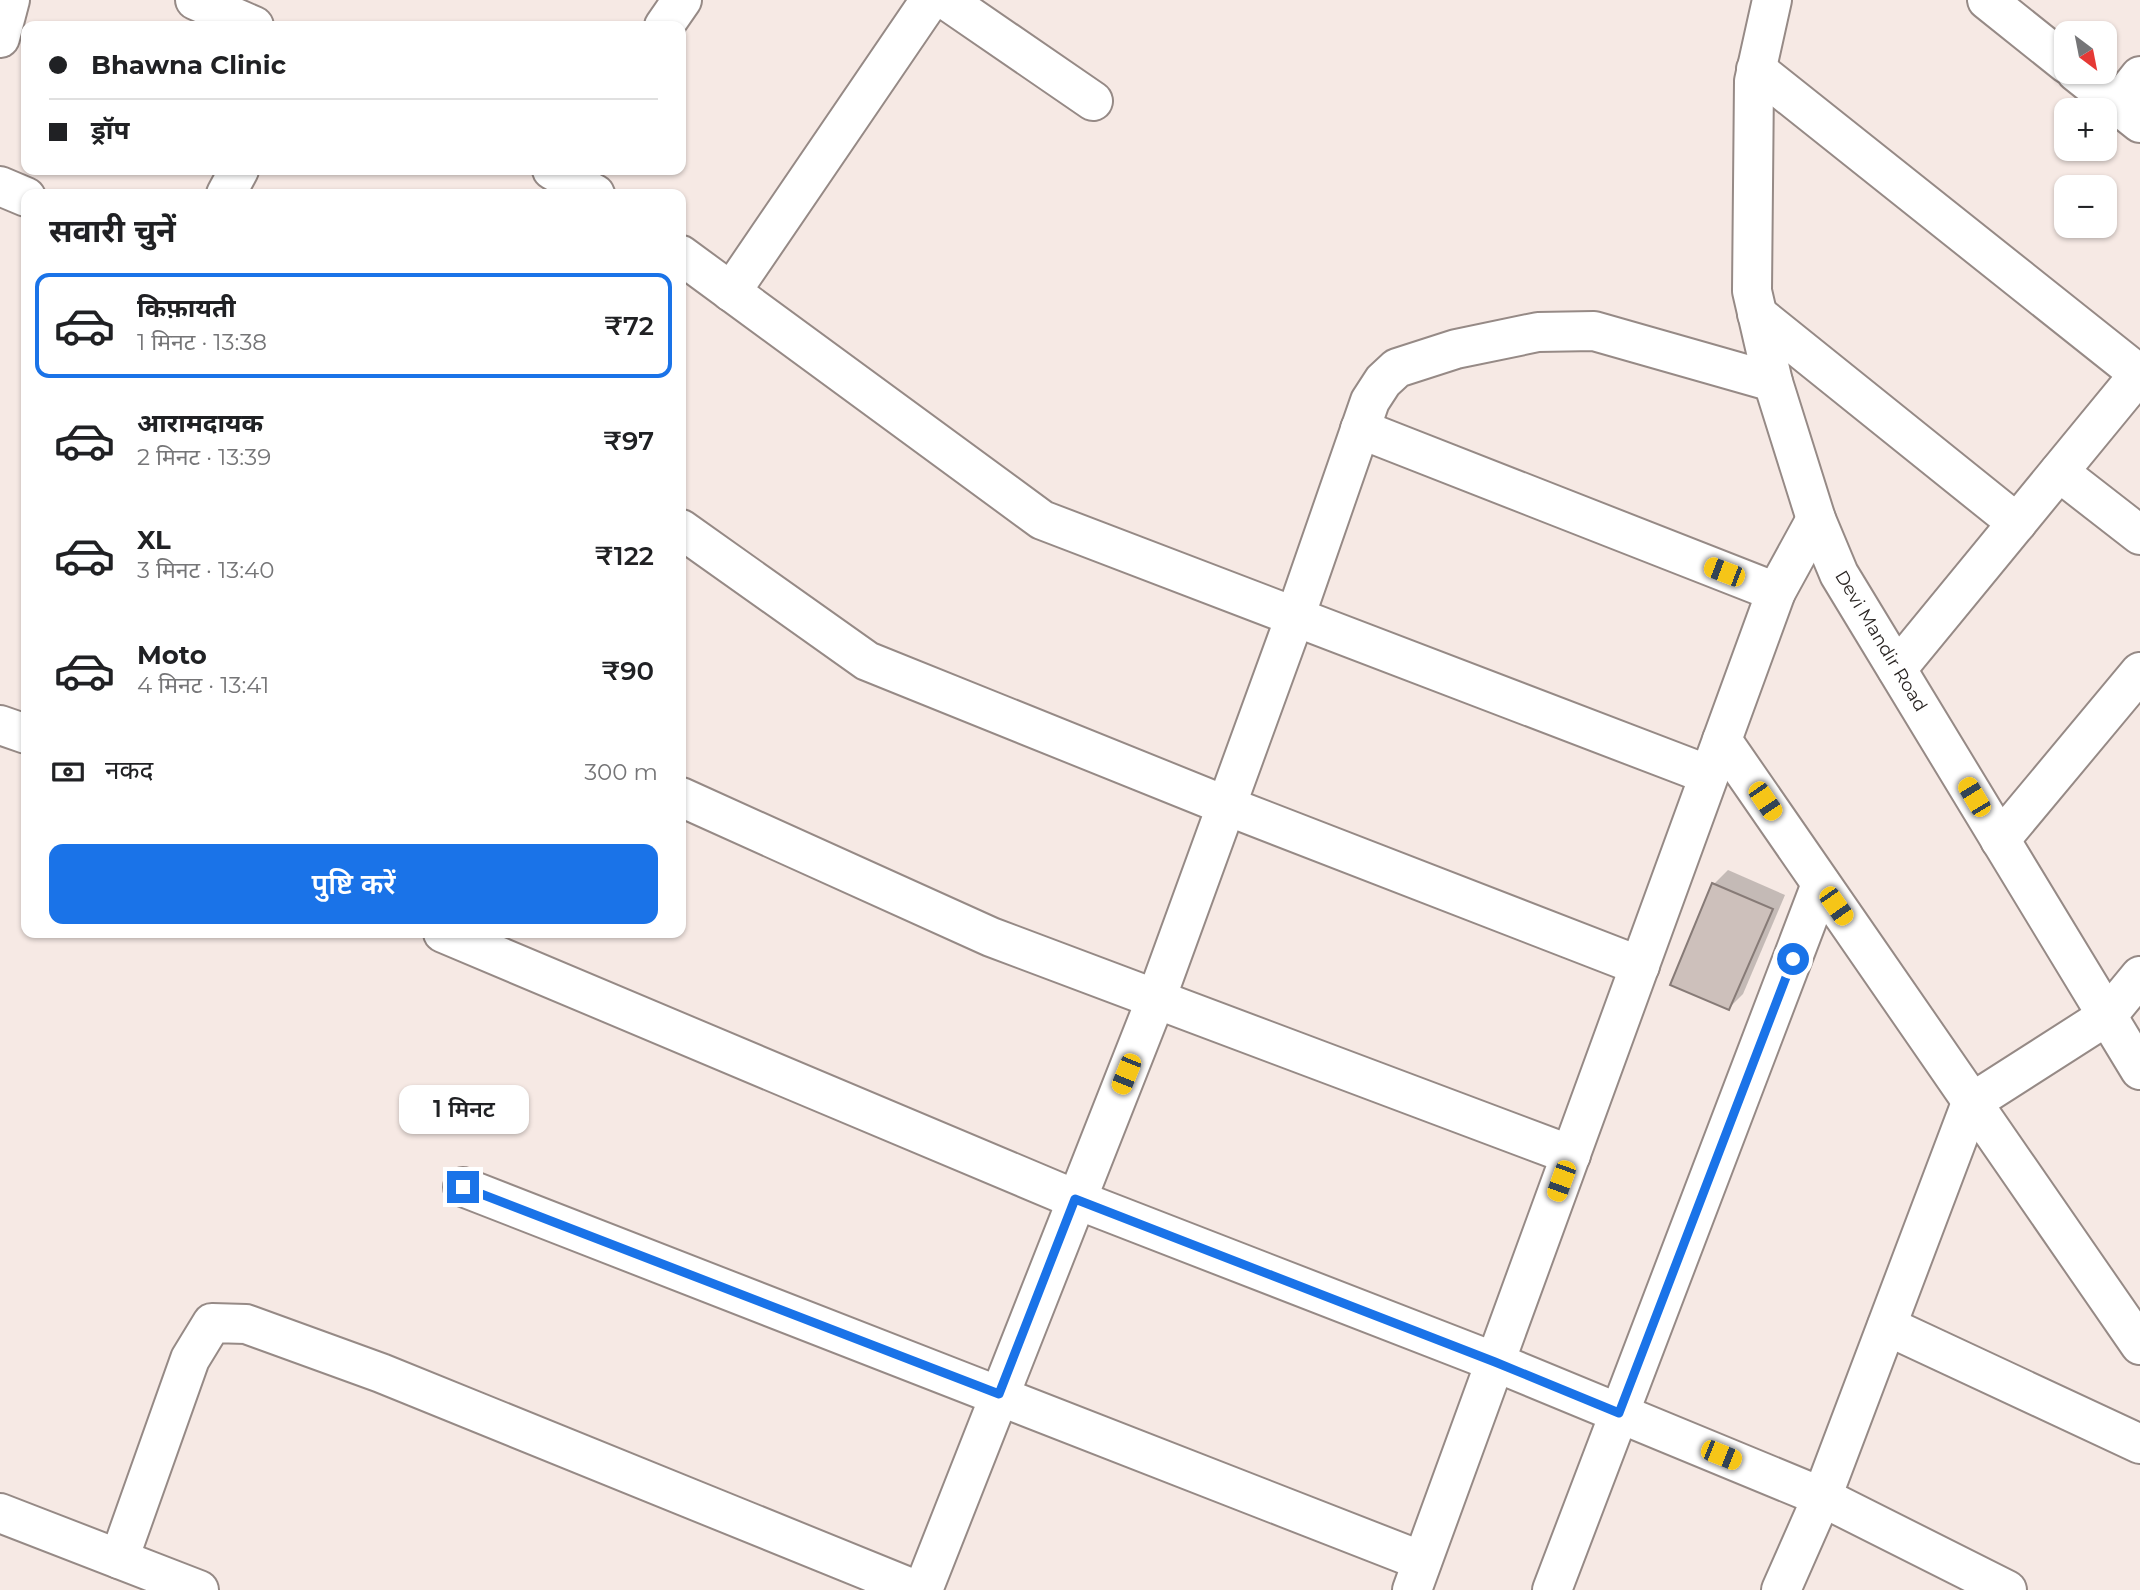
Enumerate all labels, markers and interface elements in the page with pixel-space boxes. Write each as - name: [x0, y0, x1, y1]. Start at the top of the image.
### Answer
- north arrow: [2054, 21, 2118, 84]
- map controls: [2054, 21, 2117, 238]
- text: Bhawna Clinic: [91, 49, 286, 81]
- button: +: [2054, 98, 2117, 161]
- text: ड्रॉप: [91, 114, 129, 146]
- button: −: [2054, 175, 2117, 238]
- text: सवारी चुनें: [49, 211, 176, 250]
- text: किफ़ायती: [137, 292, 236, 324]
- icon: car: [53, 294, 116, 357]
- text: ₹72: [604, 310, 654, 342]
- text: 1 मिनट · 13:38: [137, 328, 267, 356]
- text: आरामदायक: [137, 407, 263, 439]
- icon: car: [53, 409, 116, 472]
- text: ₹97: [603, 425, 654, 457]
- text: 2 मिनट · 13:39: [137, 443, 271, 471]
- icon: car: [53, 524, 116, 587]
- text: XL: [137, 524, 171, 556]
- text: ₹122: [595, 540, 654, 572]
- car: [1701, 555, 1748, 589]
- text: 3 मिनट · 13:40: [137, 556, 275, 584]
- street label: Devi Mandir Road: [1830, 566, 1932, 716]
- icon: car: [53, 639, 116, 702]
- text: Moto: [137, 639, 207, 671]
- text: ₹90: [601, 655, 654, 687]
- text: 4 मिनट · 13:41: [137, 671, 269, 699]
- icon: cash: [49, 753, 87, 791]
- text: नकद: [105, 754, 153, 786]
- text: 300 m: [584, 758, 658, 786]
- car: [1955, 774, 1994, 820]
- car: [1745, 778, 1786, 824]
- button: पुष्टि करें: [49, 844, 658, 924]
- car: [1816, 883, 1857, 929]
- route start: [1777, 943, 1809, 975]
- car: [1109, 1051, 1144, 1097]
- callout: 1 मिनट: [398, 1086, 528, 1134]
- text: 1 मिनट: [433, 1095, 495, 1123]
- car: [1544, 1158, 1579, 1204]
- route end: [447, 1171, 479, 1203]
- car: [1698, 1437, 1745, 1473]

